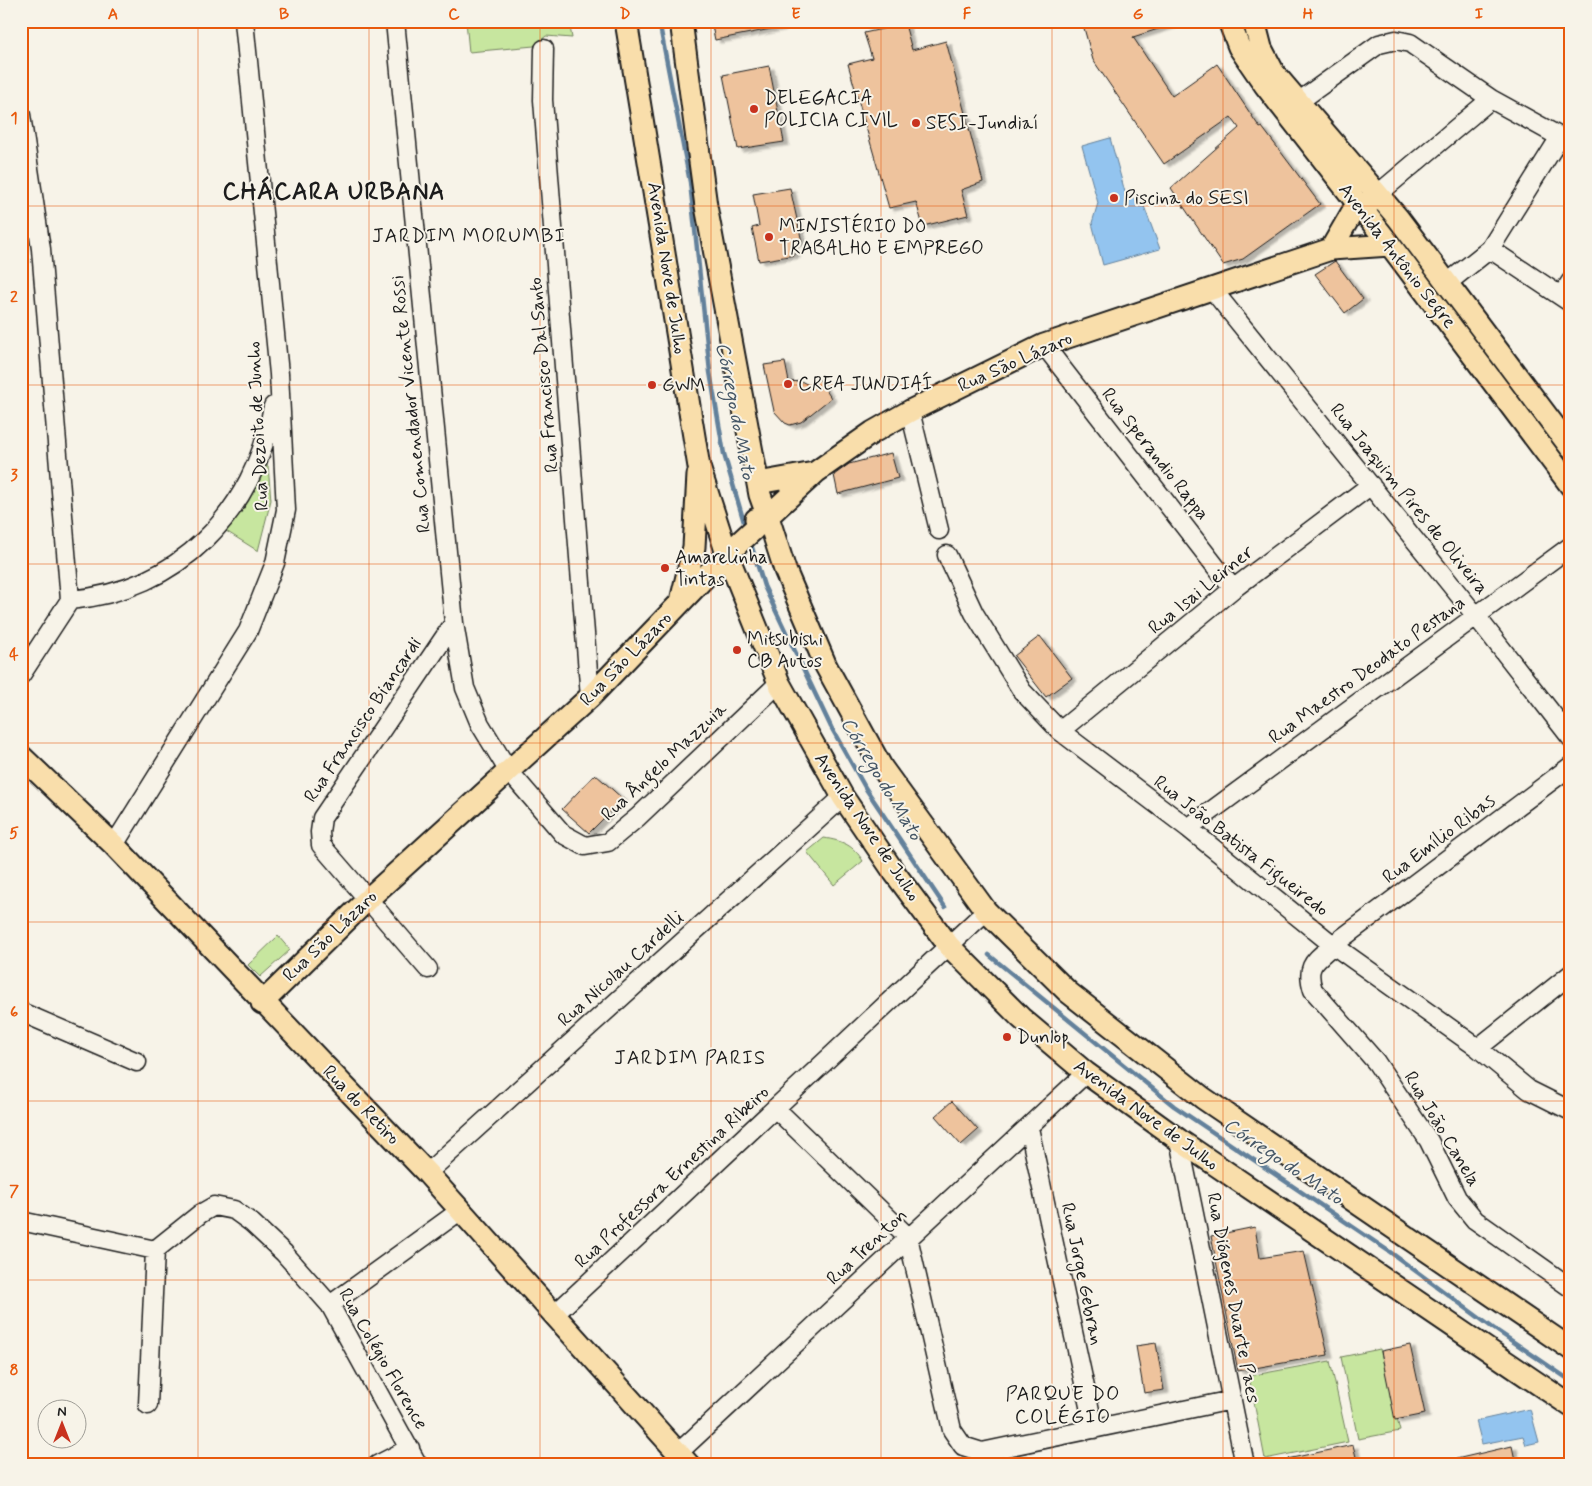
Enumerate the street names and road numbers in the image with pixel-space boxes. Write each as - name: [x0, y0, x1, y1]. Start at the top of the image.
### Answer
- street label: Avenida Antônio Segre: [1330, 178, 1462, 336]
- street label: Avenida Nove de Julho: [641, 180, 693, 356]
- street label: Rua Comendador Vicente Rossi: [385, 274, 437, 534]
- street label: Rua Francisco Dal Santo: [523, 276, 565, 474]
- street label: Rua São Lázaro: [954, 326, 1076, 398]
- street label: Rua Dezoito de Junho: [241, 340, 275, 511]
- street label: Rua Sperandio Rappa: [1095, 383, 1215, 525]
- street label: Rua Joaquim Pires de Oliveira: [1324, 398, 1494, 600]
- street label: Rua Isai Leirner: [1143, 540, 1259, 640]
- street label: Rua Maestro Deodato Pestana: [1264, 590, 1470, 750]
- street label: Rua São Lázaro: [574, 606, 678, 712]
- street label: Rua Francisco Biancardi: [298, 633, 428, 807]
- street label: Rua Ângelo Mazzuia: [596, 697, 735, 829]
- street label: Avenida Nove de Julho: [808, 748, 926, 906]
- street label: Rua João Batista Figueiredo: [1146, 770, 1334, 925]
- street label: Rua Emílio Ribas: [1377, 788, 1501, 890]
- street label: Rua São Lázaro: [277, 884, 383, 988]
- street label: Rua Nicolau Cardelli: [553, 906, 689, 1032]
- street label: Avenida Nove de Julho: [1068, 1054, 1224, 1176]
- street label: Rua do Retiro: [317, 1060, 405, 1150]
- street label: Rua João Canela: [1398, 1067, 1486, 1191]
- street label: Rua Professora Ernestina Ribeiro: [569, 1080, 775, 1274]
- street label: Rua Diógenes Duarte Paes: [1199, 1191, 1266, 1406]
- street label: Rua Jorge Gebran: [1053, 1201, 1109, 1348]
- street label: Rua Trenton: [821, 1203, 913, 1291]
- street label: Rua Colégio Florence: [331, 1284, 434, 1435]

